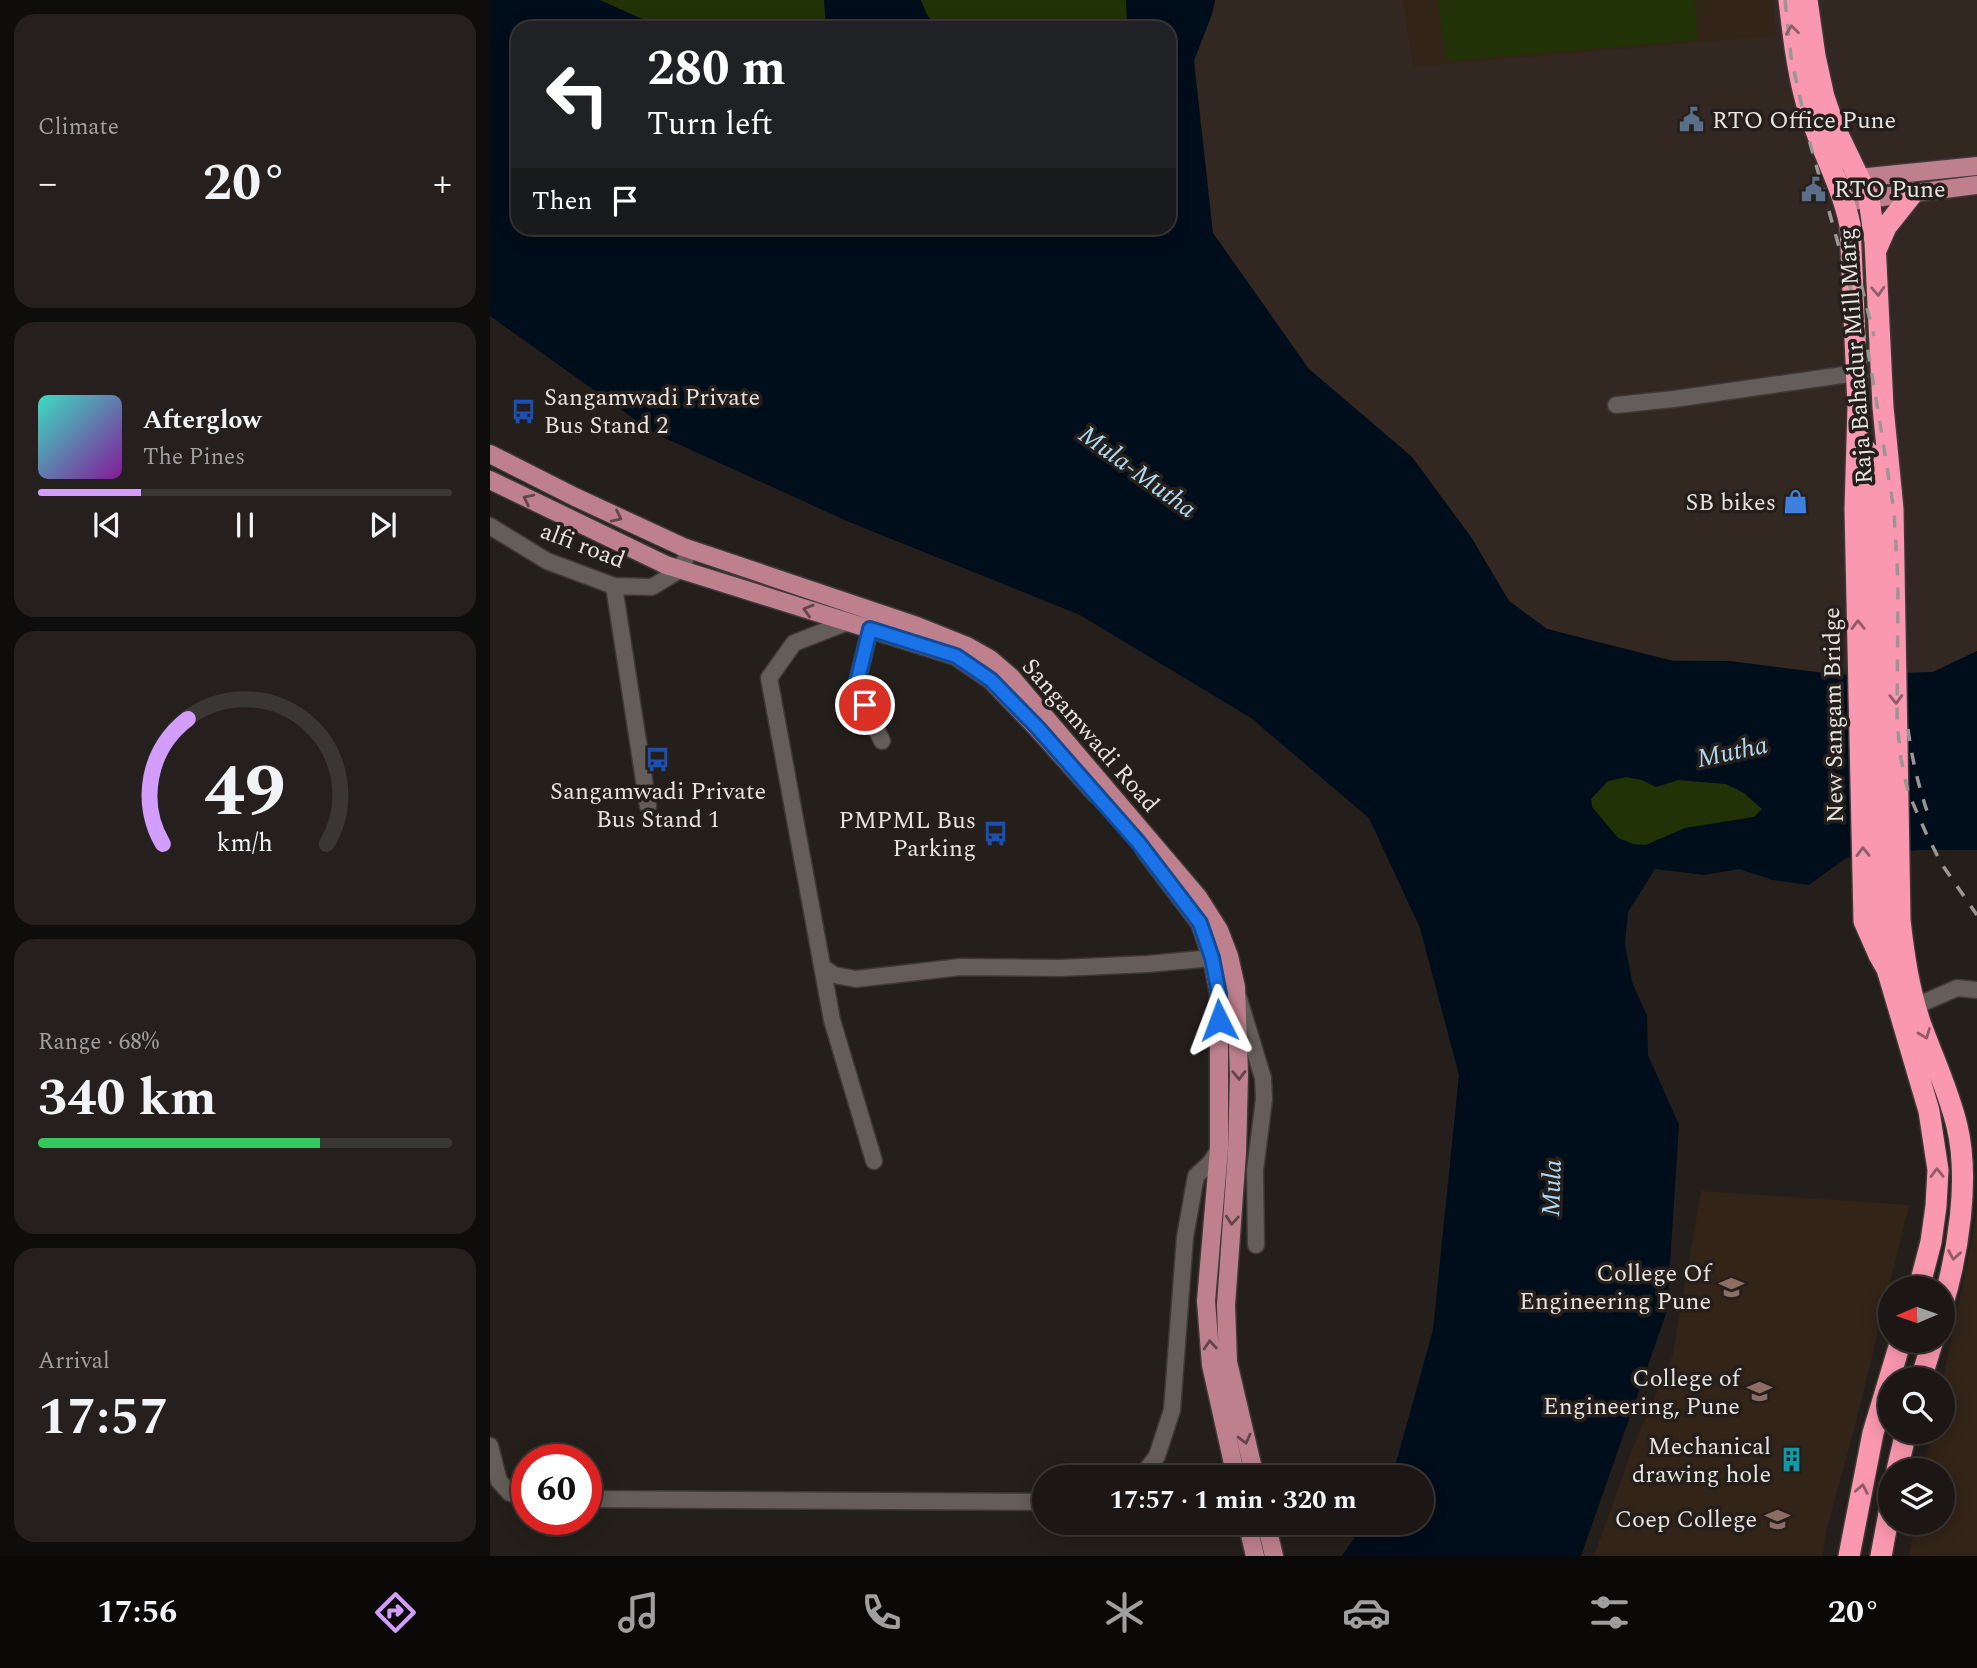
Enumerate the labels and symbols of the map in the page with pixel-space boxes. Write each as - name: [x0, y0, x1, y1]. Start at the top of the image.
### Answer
- one-way arrow: [1785, 24, 1800, 36]
- place label: RTO Office Pune: [1712, 103, 1896, 139]
- public building icon: RTO Office Pune: [1678, 106, 1706, 134]
- place label: RTO Pune: [1834, 172, 1946, 208]
- public building icon: RTO Pune: [1800, 175, 1828, 203]
- street label: Raja Bahadur Mill Marg: [1829, 227, 1883, 485]
- one-way arrow: [1870, 286, 1885, 297]
- place label: Sangamwadi Private Bus Stand 2: [544, 380, 760, 444]
- bus stop icon: Sangamwadi Private Bus Stand 2: [510, 397, 538, 425]
- water label: Mula-Mutha: [1070, 415, 1205, 528]
- place label: SB bikes: [1686, 485, 1776, 521]
- shop icon: SB bikes: [1782, 488, 1810, 516]
- one-way arrow: [523, 494, 535, 508]
- one-way arrow: [610, 508, 622, 522]
- street label: alfi road: [535, 513, 630, 579]
- one-way arrow: [802, 603, 814, 618]
- street label: New Sangam Bridge: [1814, 607, 1854, 823]
- one-way arrow: [1850, 619, 1866, 630]
- street label: Sangamwadi Road: [1013, 650, 1168, 821]
- pin: [835, 675, 895, 735]
- one-way arrow: [1889, 694, 1904, 705]
- water label: Mutha: [1693, 725, 1771, 779]
- bus stop icon: Sangamwadi Private Bus Stand 1: [644, 746, 672, 774]
- place label: Sangamwadi Private Bus Stand 1: [550, 774, 766, 838]
- place label: PMPML Bus Parking: [839, 803, 976, 867]
- bus stop icon: PMPML Bus Parking: [982, 820, 1010, 848]
- one-way arrow: [1855, 847, 1870, 858]
- position arrow: [1182, 983, 1256, 1057]
- one-way arrow: [1916, 1027, 1930, 1039]
- one-way arrow: [1231, 1070, 1247, 1080]
- water label: Mula: [1531, 1159, 1573, 1217]
- one-way arrow: [1929, 1167, 1944, 1178]
- one-way arrow: [1225, 1214, 1240, 1225]
- one-way arrow: [1947, 1249, 1962, 1260]
- place label: College Of Engineering Pune: [1519, 1256, 1713, 1320]
- school or university icon: College Of Engineering Pune: [1717, 1273, 1745, 1301]
- north arrow: [1878, 1276, 1955, 1353]
- one-way arrow: [1202, 1340, 1217, 1351]
- place label: College of Engineering, Pune: [1543, 1361, 1742, 1425]
- school or university icon: College of Engineering, Pune: [1746, 1378, 1774, 1406]
- place label: Mechanical drawing hole: [1632, 1429, 1771, 1493]
- one-way arrow: [1237, 1433, 1251, 1445]
- speed limit sign: 60: [511, 1444, 602, 1535]
- building icon: Mechanical drawing hole: [1777, 1446, 1805, 1474]
- one-way arrow: [1854, 1483, 1869, 1495]
- place label: Coep College: [1615, 1502, 1757, 1538]
- school or university icon: Coep College: [1763, 1505, 1791, 1533]

